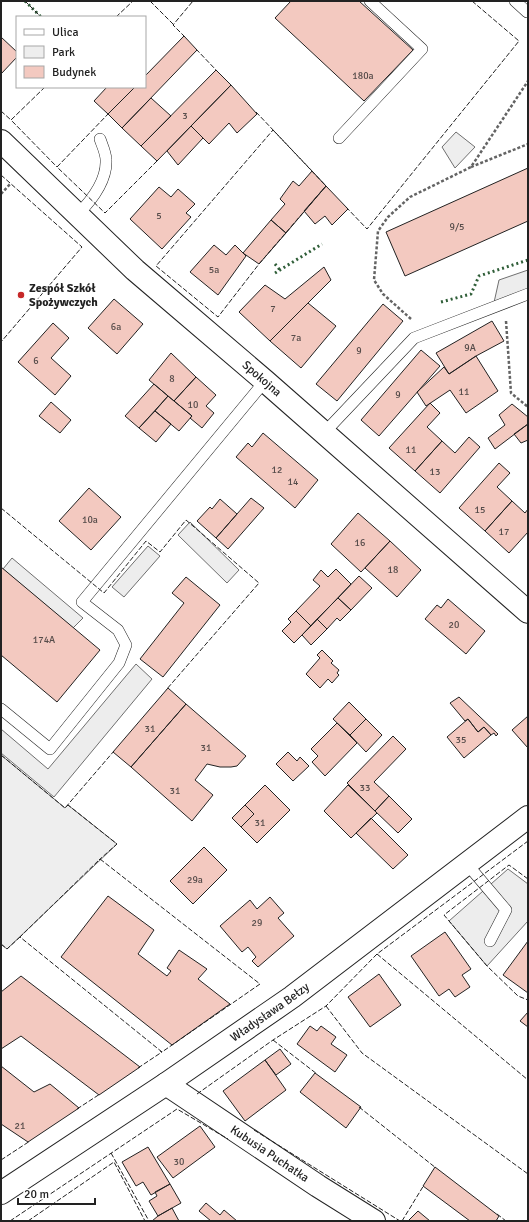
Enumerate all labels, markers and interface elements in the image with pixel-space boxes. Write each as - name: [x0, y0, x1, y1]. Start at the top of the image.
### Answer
- legend: [16, 16, 146, 88]
- text: Ulica: [52, 25, 79, 40]
- text: Park: [52, 45, 75, 60]
- text: Budynek: [52, 65, 96, 80]
- house number: 180a: [352, 70, 374, 82]
- house number: 3: [182, 110, 188, 122]
- house number: 5: [156, 210, 162, 222]
- house number: 9/5: [449, 221, 465, 233]
- house number: 5a: [209, 264, 219, 276]
- place label: Zespół Szkół Spożywczych: [29, 281, 98, 310]
- marker: Zespół Szkół Spożywczych: [16, 290, 26, 300]
- house number: 7: [270, 303, 276, 315]
- house number: 6a: [111, 321, 121, 333]
- house number: 7a: [291, 332, 301, 344]
- house number: 9A: [464, 342, 476, 354]
- house number: 9: [356, 345, 362, 357]
- house number: 6: [33, 355, 39, 367]
- street label: Spokojna: [239, 358, 284, 400]
- house number: 8: [169, 373, 175, 385]
- house number: 11: [459, 386, 469, 398]
- house number: 9: [395, 389, 401, 401]
- house number: 10: [188, 399, 198, 411]
- house number: 11: [406, 444, 416, 456]
- house number: 12: [272, 464, 282, 476]
- house number: 13: [430, 466, 440, 478]
- house number: 14: [288, 476, 299, 488]
- house number: 15: [475, 504, 485, 516]
- house number: 10a: [82, 514, 98, 526]
- house number: 17: [499, 526, 509, 538]
- house number: 16: [355, 537, 365, 549]
- house number: 18: [388, 564, 398, 576]
- house number: 20: [449, 619, 459, 631]
- house number: 174A: [33, 634, 55, 646]
- house number: 31: [145, 723, 155, 735]
- house number: 35: [456, 734, 466, 746]
- house number: 31: [201, 742, 211, 754]
- house number: 33: [360, 782, 370, 794]
- house number: 31: [170, 785, 180, 797]
- house number: 31: [255, 817, 265, 829]
- house number: 29a: [187, 874, 203, 886]
- house number: 29: [252, 917, 262, 929]
- street label: Władysława Bełzy: [228, 979, 313, 1045]
- house number: 21: [15, 1120, 25, 1132]
- street label: Kubusia Puchatka: [227, 1122, 312, 1186]
- house number: 30: [174, 1156, 184, 1168]
- scale bar: [18, 1180, 95, 1206]
- text: 20 m: [24, 1187, 49, 1202]

